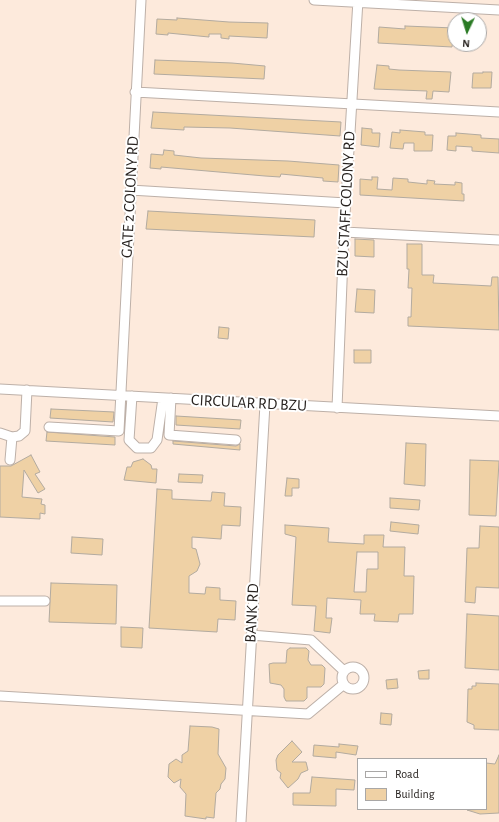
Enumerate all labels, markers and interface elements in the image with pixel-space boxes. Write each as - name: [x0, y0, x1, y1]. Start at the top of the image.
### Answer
- north arrow: [447, 12, 487, 52]
- text: N: [462, 38, 470, 49]
- street label: BZU STAFF COLONY RD: [333, 131, 359, 277]
- street label: GATE 2 COLONY RD: [117, 136, 143, 258]
- street label: CIRCULAR RD BZU: [191, 390, 307, 416]
- street label: BANK RD: [241, 583, 263, 643]
- legend: [357, 758, 487, 810]
- text: Road: [395, 768, 419, 780]
- text: Building: [395, 788, 435, 800]

